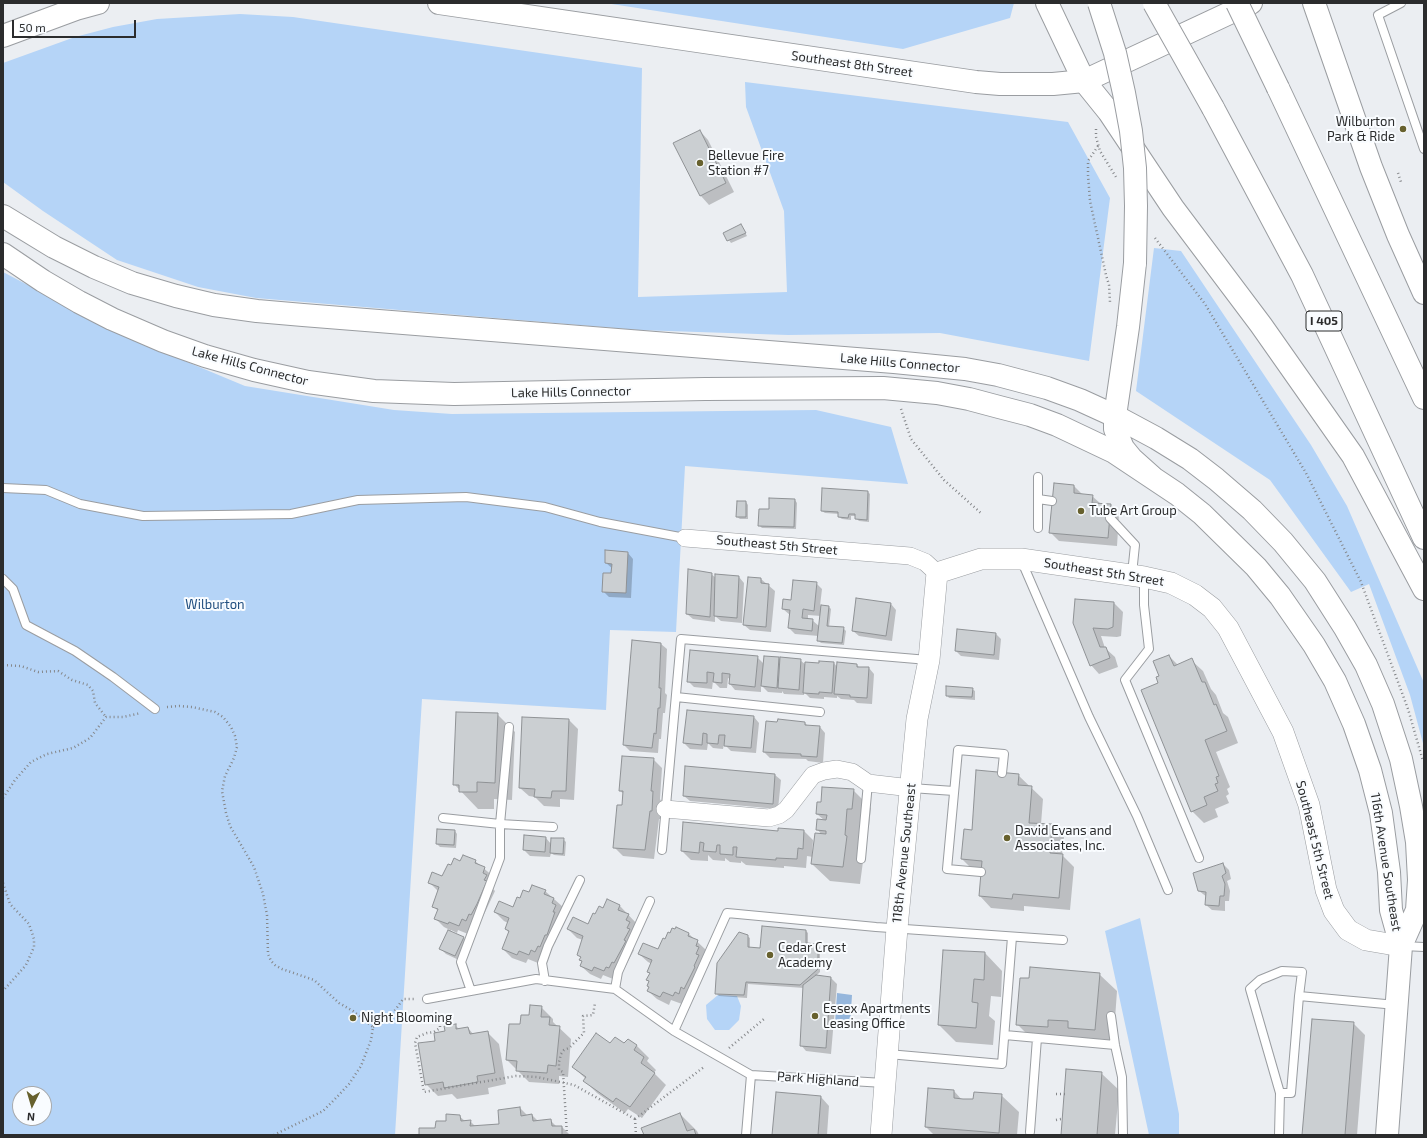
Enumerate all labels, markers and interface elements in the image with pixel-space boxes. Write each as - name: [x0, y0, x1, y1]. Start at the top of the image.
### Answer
- scale bar: [14, 12, 138, 38]
- text: 50 m: [19, 20, 46, 34]
- street label: Southeast 8th Street: [790, 48, 914, 80]
- place label: Wilburton Park & Ride: [1327, 114, 1395, 145]
- marker: Wilburton Park & Ride: [1398, 124, 1408, 134]
- place label: Bellevue Fire Station #7: [708, 148, 784, 179]
- marker: Bellevue Fire Station #7: [695, 158, 705, 168]
- road number: I 405: [1306, 311, 1342, 331]
- street label: Lake Hills Connector: [190, 343, 310, 389]
- street label: Lake Hills Connector: [840, 350, 960, 376]
- street label: Lake Hills Connector: [511, 383, 631, 401]
- place label: Tube Art Group: [1089, 503, 1177, 519]
- marker: Tube Art Group: [1076, 506, 1086, 516]
- street label: Southeast 5th Street: [716, 532, 838, 558]
- street label: Southeast 5th Street: [1043, 555, 1165, 589]
- park label: Wilburton: [185, 597, 245, 613]
- street label: Southeast 5th Street: [1293, 779, 1337, 901]
- street label: 118th Avenue Southeast: [889, 782, 919, 924]
- street label: 116th Avenue Southeast: [1367, 792, 1405, 932]
- place label: David Evans and Associates, Inc.: [1015, 823, 1112, 854]
- marker: David Evans and Associates, Inc.: [1002, 833, 1012, 843]
- place label: Cedar Crest Academy: [778, 940, 846, 971]
- marker: Cedar Crest Academy: [765, 950, 775, 960]
- place label: Essex Apartments Leasing Office: [823, 1001, 931, 1032]
- place label: Night Blooming: [361, 1010, 452, 1026]
- marker: Essex Apartments Leasing Office: [810, 1011, 820, 1021]
- marker: Night Blooming: [348, 1013, 358, 1023]
- street label: Park Highland: [776, 1068, 860, 1090]
- north arrow: [12, 1086, 52, 1126]
- text: N: [26, 1111, 36, 1124]

